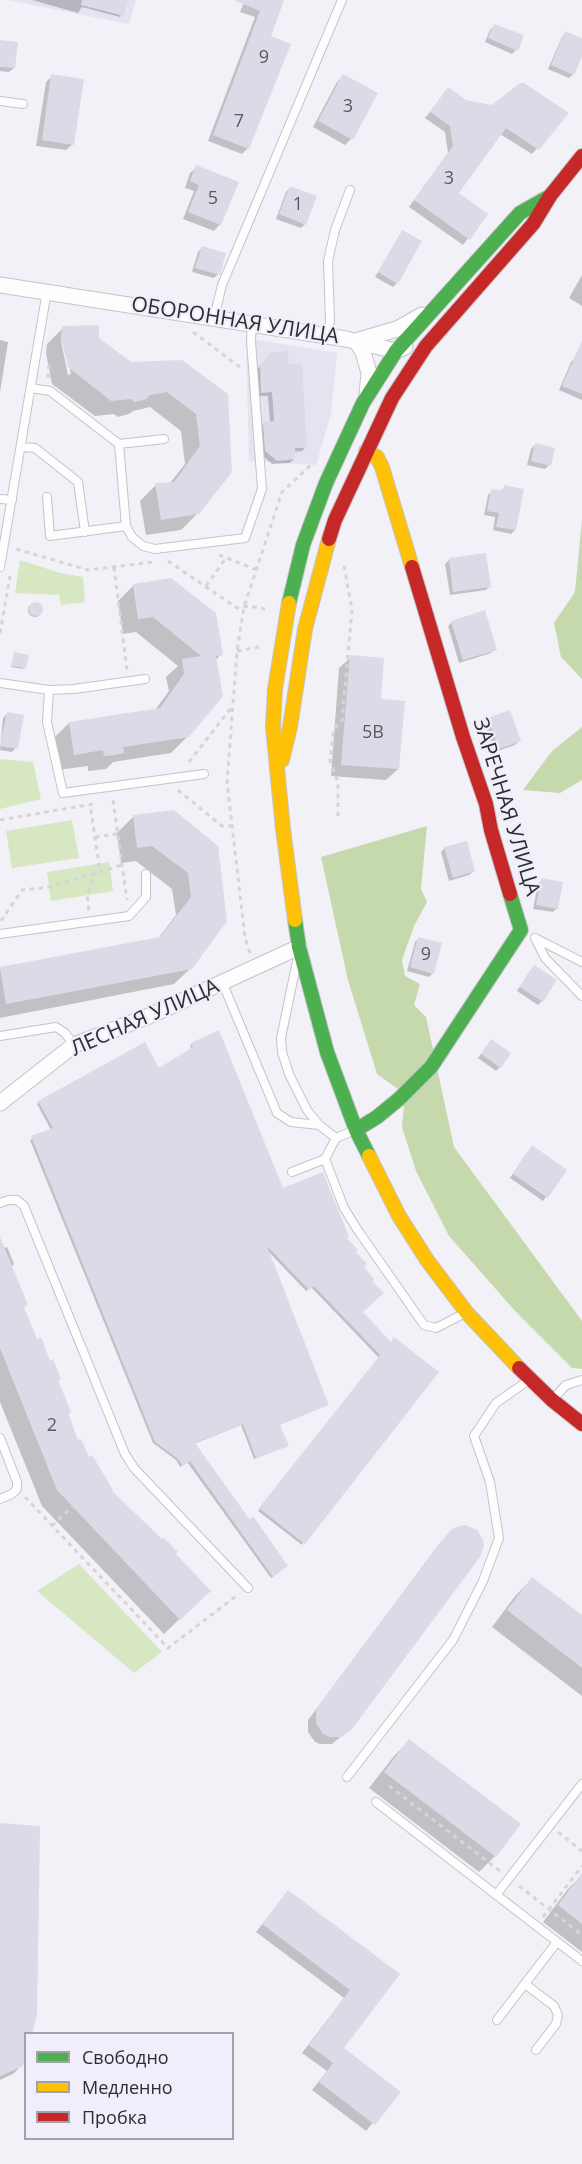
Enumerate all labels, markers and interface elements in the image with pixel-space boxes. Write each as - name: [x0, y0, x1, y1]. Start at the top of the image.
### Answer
- house number: 9: [259, 47, 269, 69]
- house number: 3: [343, 96, 353, 118]
- house number: 7: [234, 111, 244, 133]
- house number: 3: [444, 168, 454, 190]
- house number: 5: [208, 188, 218, 210]
- house number: 1: [293, 194, 303, 216]
- street label: ОБОРОННАЯ УЛИЦА: [129, 292, 341, 350]
- street label: ЗАРЕЧНАЯ УЛИЦА: [467, 715, 545, 899]
- house number: 5В: [362, 722, 384, 744]
- house number: 9: [421, 944, 431, 966]
- street label: ЛЕСНАЯ УЛИЦА: [67, 974, 223, 1062]
- house number: 2: [47, 1415, 57, 1437]
- legend: [24, 2032, 234, 2140]
- text: Свободно: [82, 2045, 169, 2069]
- text: Медленно: [82, 2075, 173, 2099]
- text: Пробка: [82, 2105, 147, 2129]

